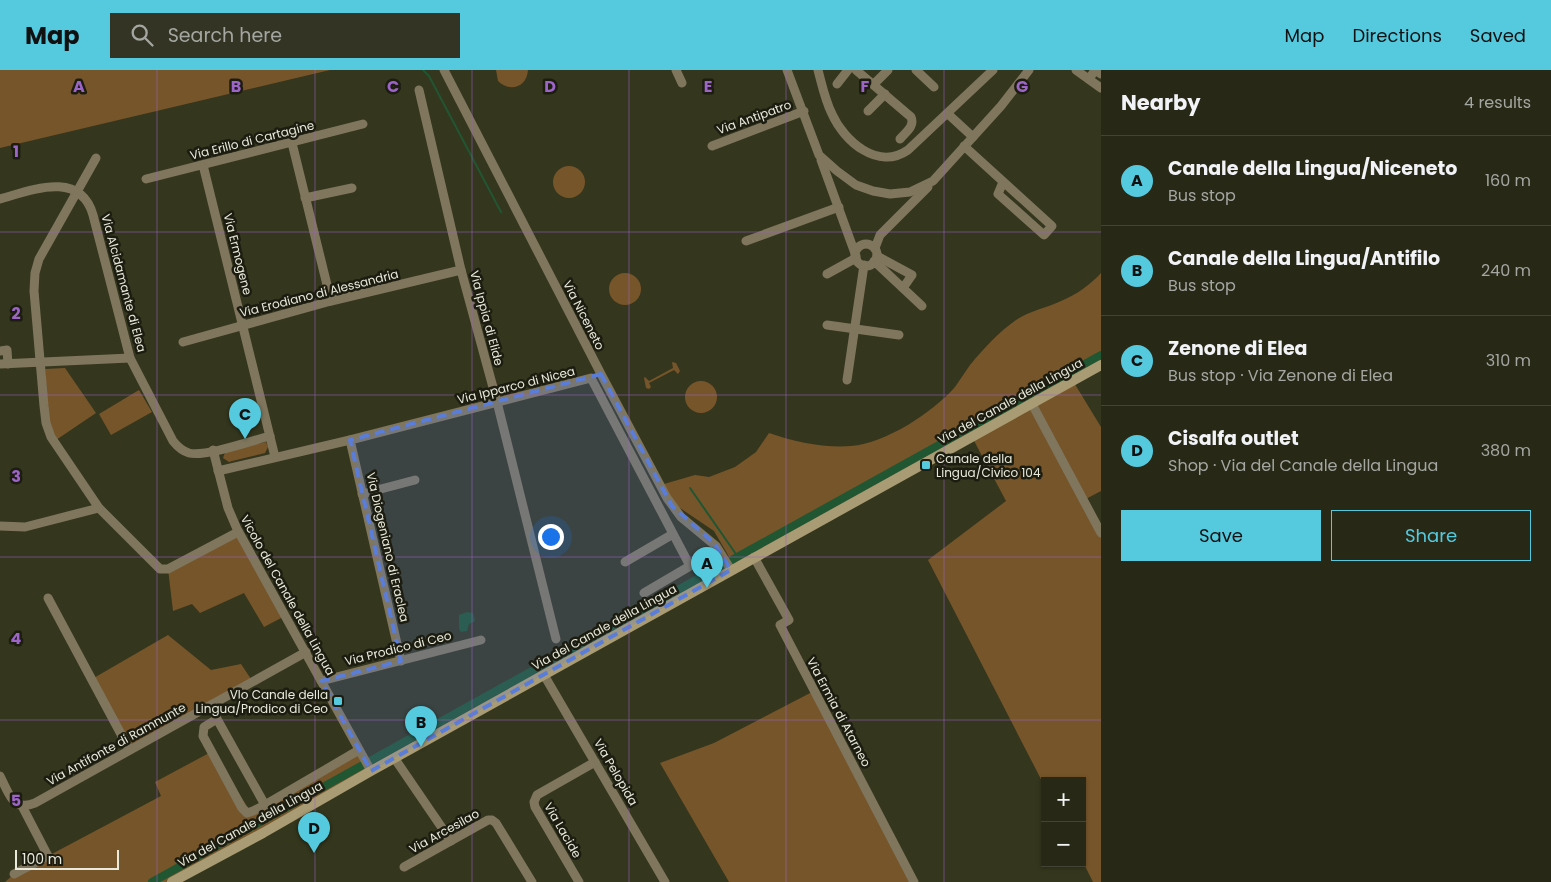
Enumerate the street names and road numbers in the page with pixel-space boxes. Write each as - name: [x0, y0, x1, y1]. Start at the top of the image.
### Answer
- street label: Via Antipatro: [714, 96, 794, 138]
- street label: Via Erillo di Cartagine: [188, 116, 316, 164]
- street label: Via Ermogene: [220, 211, 256, 297]
- street label: Via Alcidamante di Elea: [97, 212, 151, 354]
- street label: Via Erodiano di Alessandria: [238, 265, 400, 321]
- street label: Via Ippia di Elide: [466, 269, 508, 367]
- street label: Via Niceneto: [559, 277, 609, 353]
- street label: Via del Canale della Lingua: [934, 354, 1086, 448]
- street label: Via Ipparco di Nicea: [455, 362, 577, 408]
- street label: Via Diogeniano di Eraclea: [362, 470, 414, 624]
- street label: Vicolo del Canale della Lingua: [237, 512, 339, 678]
- street label: Via del Canale della Lingua: [528, 580, 680, 674]
- street label: Via Prodico di Ceo: [343, 626, 453, 669]
- street label: Via Ermia di Atarneo: [803, 654, 875, 770]
- street label: Via Antifonte di Ramnunte: [43, 699, 189, 789]
- street label: Via Pelopida: [590, 735, 642, 809]
- street label: Via del Canale della Lingua: [174, 777, 326, 871]
- street label: Via Lacide: [540, 799, 586, 861]
- street label: Via Arcesilao: [406, 805, 482, 857]

